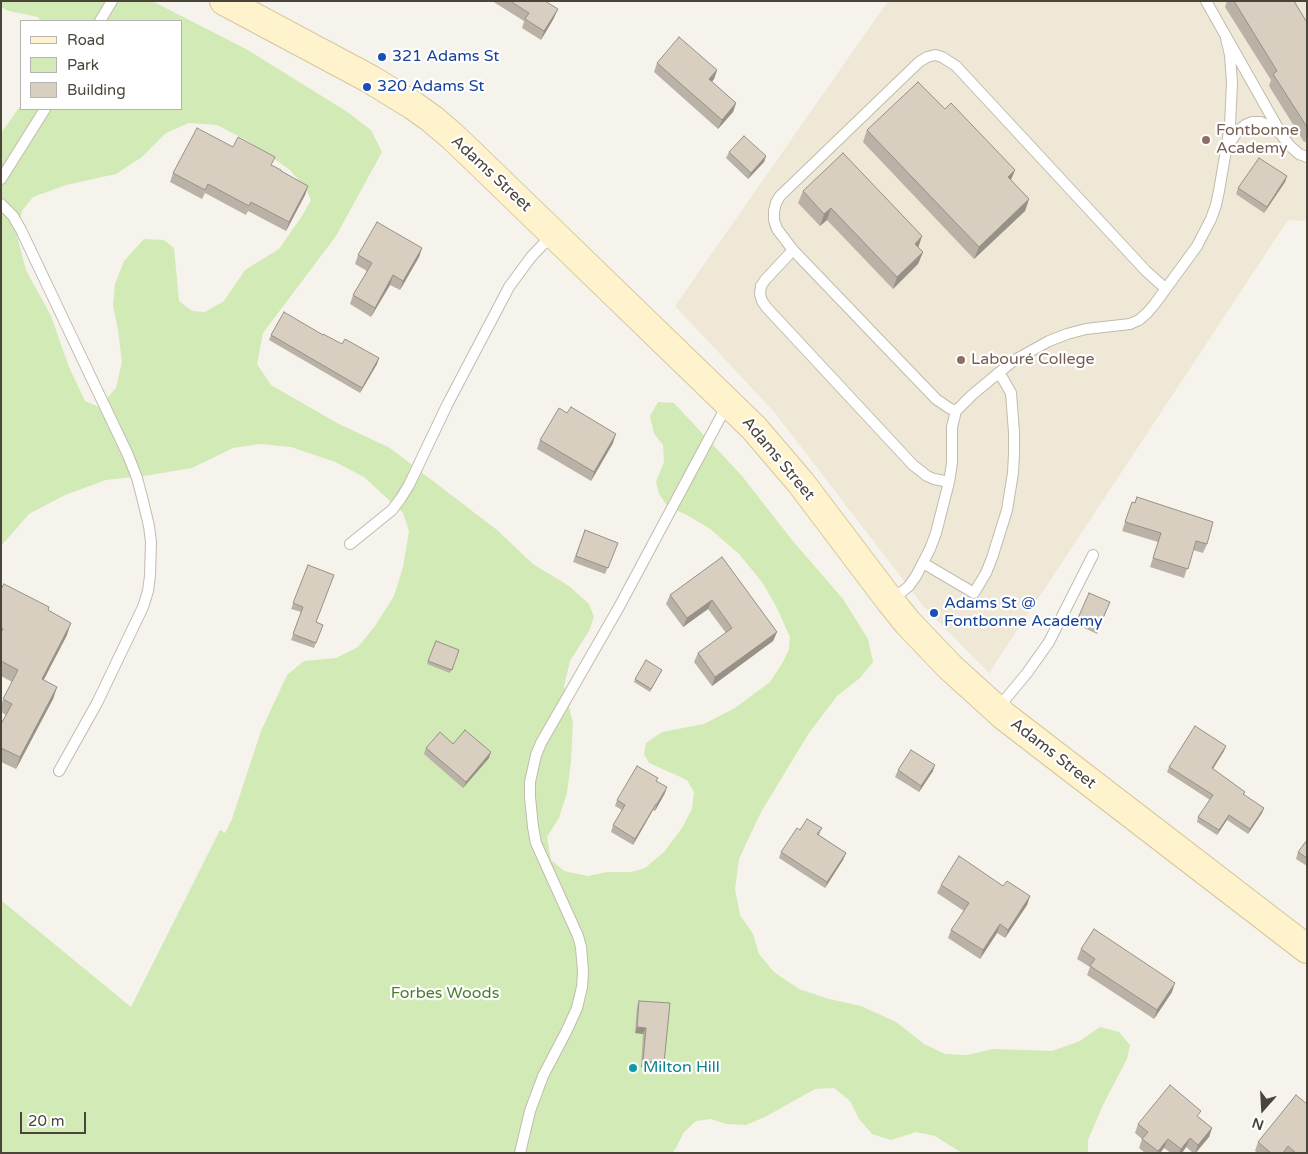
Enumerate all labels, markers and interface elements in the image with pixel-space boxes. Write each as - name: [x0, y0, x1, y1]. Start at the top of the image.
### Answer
- legend: [20, 20, 182, 110]
- text: Road: [67, 31, 105, 49]
- place label: 321 Adams St: [392, 47, 499, 67]
- marker: 321 Adams St: [376, 51, 388, 63]
- text: Park: [67, 56, 99, 74]
- place label: 320 Adams St: [377, 77, 484, 97]
- text: Building: [67, 81, 126, 99]
- marker: 320 Adams St: [361, 81, 373, 93]
- place label: Fontbonne Academy: [1216, 121, 1299, 159]
- street label: Adams Street: [447, 132, 535, 216]
- marker: Fontbonne Academy: [1200, 134, 1212, 146]
- place label: Labouré College: [971, 350, 1095, 370]
- marker: Labouré College: [955, 354, 967, 366]
- street label: Adams Street: [738, 413, 818, 505]
- place label: Adams St @ Fontbonne Academy: [944, 594, 1103, 632]
- marker: Adams St @ Fontbonne Academy: [928, 607, 940, 619]
- street label: Adams Street: [1006, 715, 1100, 793]
- park label: Forbes Woods: [391, 984, 499, 1004]
- place label: Milton Hill: [643, 1058, 720, 1078]
- marker: Milton Hill: [627, 1062, 639, 1074]
- north arrow: [1238, 1084, 1288, 1134]
- scale bar: [22, 1102, 89, 1134]
- text: 20 m: [28, 1112, 65, 1130]
- text: N: [1250, 1114, 1266, 1134]

